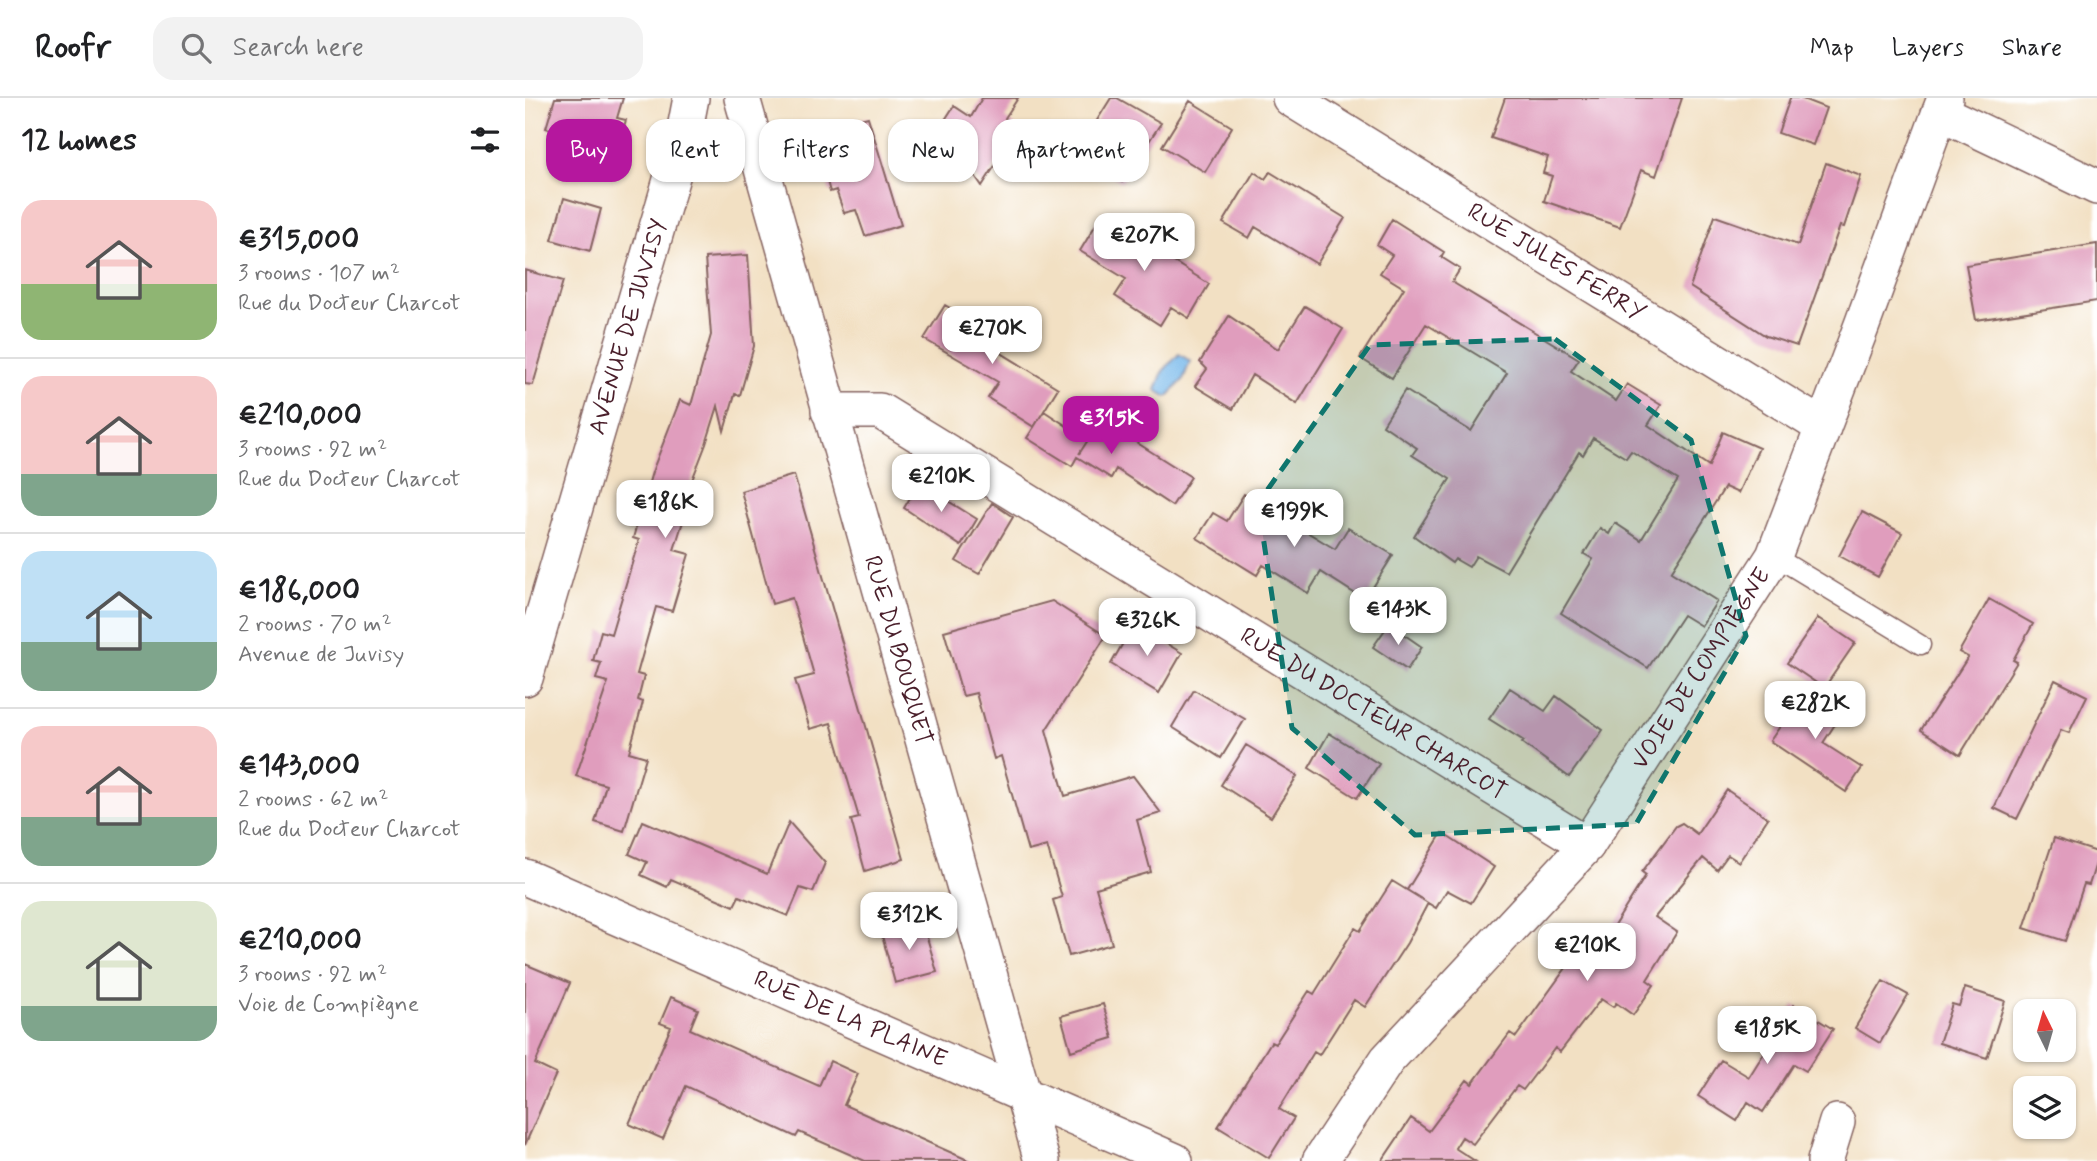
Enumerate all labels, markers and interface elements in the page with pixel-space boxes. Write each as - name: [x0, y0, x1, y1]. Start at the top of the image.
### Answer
- search box: [153, 17, 643, 80]
- text: Roofr: [35, 26, 111, 70]
- icon: search: [177, 29, 215, 67]
- text: Search here: [233, 31, 364, 65]
- text: Map: [1810, 33, 1854, 64]
- text: Layers: [1892, 33, 1964, 64]
- text: Share: [2002, 33, 2062, 64]
- chip: Buy: [546, 119, 632, 182]
- chip: Rent: [646, 119, 745, 182]
- chip: Filters: [759, 119, 874, 182]
- chip: New: [888, 119, 978, 182]
- chip: Apartment: [992, 119, 1149, 182]
- text: 12 homes: [21, 121, 137, 160]
- icon: filters: [466, 121, 504, 159]
- street label: RUE JULES FERRY: [1462, 196, 1651, 329]
- pin: €207K: [1095, 214, 1193, 273]
- street label: AVENUE DE JUVISY: [582, 215, 674, 438]
- text: €315,000: [238, 220, 359, 259]
- text: €207K: [1110, 221, 1178, 251]
- icon: home: [77, 228, 161, 312]
- text: 3 rooms · 107 m²: [238, 259, 400, 289]
- text: Rue du Docteur Charcot: [238, 289, 460, 319]
- pin: €270K: [943, 306, 1041, 366]
- text: €270K: [958, 314, 1026, 344]
- text: €210,000: [238, 396, 362, 435]
- pin: €315K: [1062, 396, 1160, 456]
- icon: home: [77, 404, 161, 488]
- text: €315K: [1079, 404, 1143, 434]
- text: 3 rooms · 92 m²: [238, 435, 387, 465]
- pin: €210K: [892, 454, 990, 514]
- text: €210K: [908, 462, 974, 492]
- text: Rue du Docteur Charcot: [238, 465, 460, 495]
- pin: €186K: [616, 480, 714, 540]
- text: €186K: [632, 488, 698, 518]
- pin: €199K: [1245, 490, 1343, 549]
- text: €199K: [1260, 497, 1328, 527]
- street label: RUE DU BOUQUET: [856, 552, 939, 749]
- street label: VOIE DE COMPIÈGNE: [1624, 562, 1778, 775]
- text: €186,000: [238, 571, 360, 610]
- icon: home: [77, 579, 161, 663]
- pin: €143K: [1349, 588, 1447, 647]
- text: €143K: [1366, 595, 1430, 625]
- pin: €326K: [1098, 598, 1196, 658]
- text: €326K: [1115, 606, 1179, 636]
- text: 2 rooms · 70 m²: [238, 610, 392, 640]
- street label: RUE DU DOCTEUR CHARCOT: [1234, 620, 1513, 808]
- text: Avenue de Juvisy: [238, 640, 404, 670]
- pin: €282K: [1766, 682, 1864, 741]
- text: €282K: [1781, 689, 1849, 719]
- text: €143,000: [238, 746, 360, 785]
- icon: home: [77, 754, 161, 838]
- text: 2 rooms · 62 m²: [238, 785, 389, 815]
- text: Rue du Docteur Charcot: [238, 815, 460, 845]
- pin: €312K: [860, 892, 958, 952]
- text: €312K: [876, 900, 942, 930]
- text: €210,000: [238, 921, 362, 960]
- pin: €210K: [1538, 924, 1636, 983]
- icon: home: [77, 929, 161, 1013]
- text: €210K: [1554, 931, 1620, 961]
- text: 3 rooms · 92 m²: [238, 960, 387, 990]
- street label: RUE DE LA PLAINE: [749, 963, 952, 1075]
- text: Voie de Compiègne: [238, 990, 419, 1020]
- north arrow: [2013, 999, 2075, 1062]
- map controls: [2013, 999, 2076, 1139]
- pin: €185K: [1718, 1006, 1816, 1066]
- text: €185K: [1734, 1014, 1801, 1044]
- button: layers: [2013, 1076, 2076, 1139]

